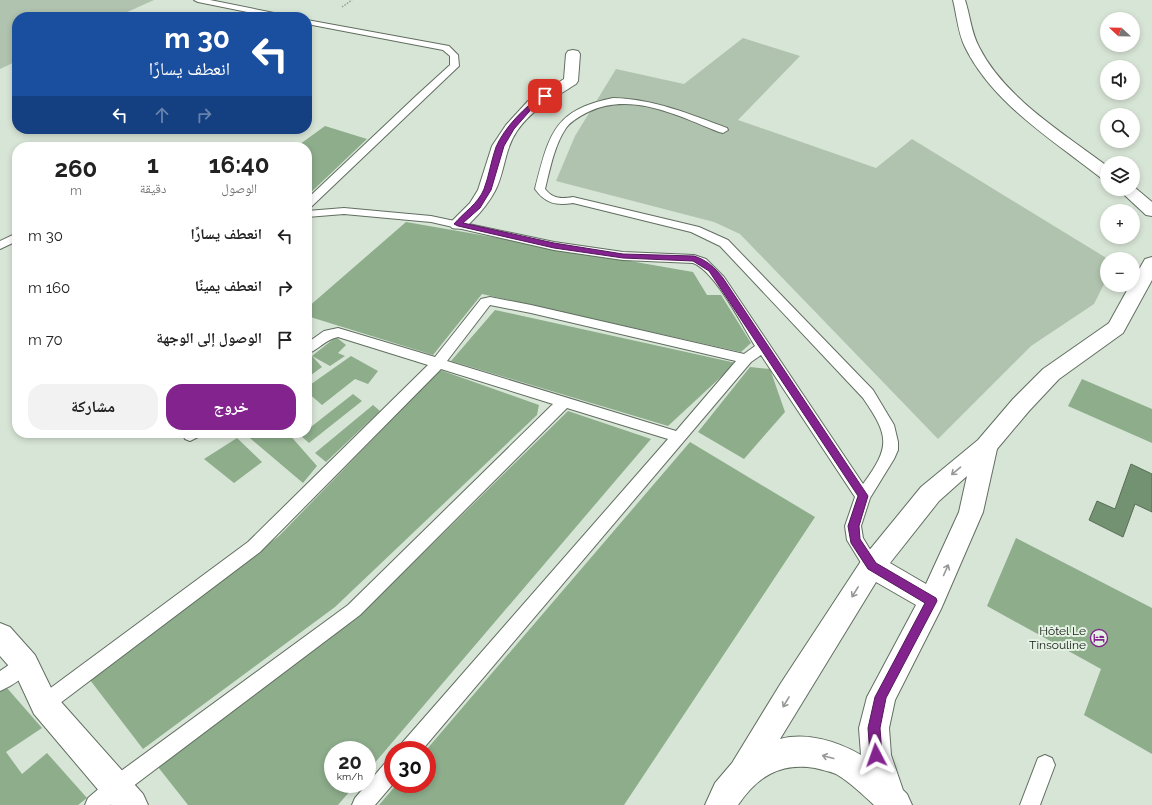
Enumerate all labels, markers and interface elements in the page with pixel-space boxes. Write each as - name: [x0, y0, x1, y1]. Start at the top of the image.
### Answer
- north arrow: [1100, 12, 1140, 52]
- map controls: [1100, 12, 1140, 292]
- text: 30 m: [164, 22, 230, 55]
- icon: left: [244, 28, 296, 80]
- text: انعطف يسارًا: [149, 58, 230, 79]
- button: sound: [1100, 60, 1140, 100]
- pin: [528, 79, 562, 113]
- icon: arrive: [534, 85, 556, 107]
- icon: left: [109, 104, 131, 126]
- icon: ahead: [151, 104, 173, 126]
- icon: right: [193, 104, 215, 126]
- button: search: [1100, 108, 1140, 148]
- text: 1: [147, 150, 159, 179]
- text: 16:40: [209, 150, 270, 179]
- text: 260: [55, 154, 97, 183]
- button: layers: [1100, 156, 1140, 196]
- text: دقيقة: [140, 181, 166, 196]
- text: الوصول: [221, 181, 257, 196]
- text: m: [70, 183, 82, 198]
- button: +: [1100, 204, 1140, 244]
- text: انعطف يسارًا: [190, 225, 262, 243]
- icon: left: [274, 225, 296, 247]
- text: 30 m: [28, 227, 63, 245]
- button: −: [1100, 252, 1140, 292]
- text: انعطف يمينًا: [195, 277, 262, 295]
- icon: right: [274, 277, 296, 299]
- text: 160 m: [28, 279, 70, 297]
- text: الوصول إلى الوجهة: [156, 329, 262, 347]
- icon: arrive: [274, 329, 296, 351]
- text: 70 m: [28, 331, 63, 349]
- button: مشاركة: [28, 384, 158, 430]
- button: خروج: [166, 384, 296, 430]
- one-way arrow: [951, 466, 961, 476]
- one-way arrow: [943, 565, 950, 577]
- one-way arrow: [851, 586, 859, 598]
- place label: Hôtel Le Tinsouline: [1029, 624, 1086, 652]
- hotel icon: Hôtel Le Tinsouline: [1089, 628, 1109, 648]
- one-way arrow: [781, 696, 789, 708]
- position arrow: [855, 734, 897, 776]
- speed limit sign: 30: [384, 741, 436, 793]
- text: 20: [338, 750, 362, 774]
- one-way arrow: [821, 753, 834, 760]
- text: km/h: [337, 771, 363, 782]

